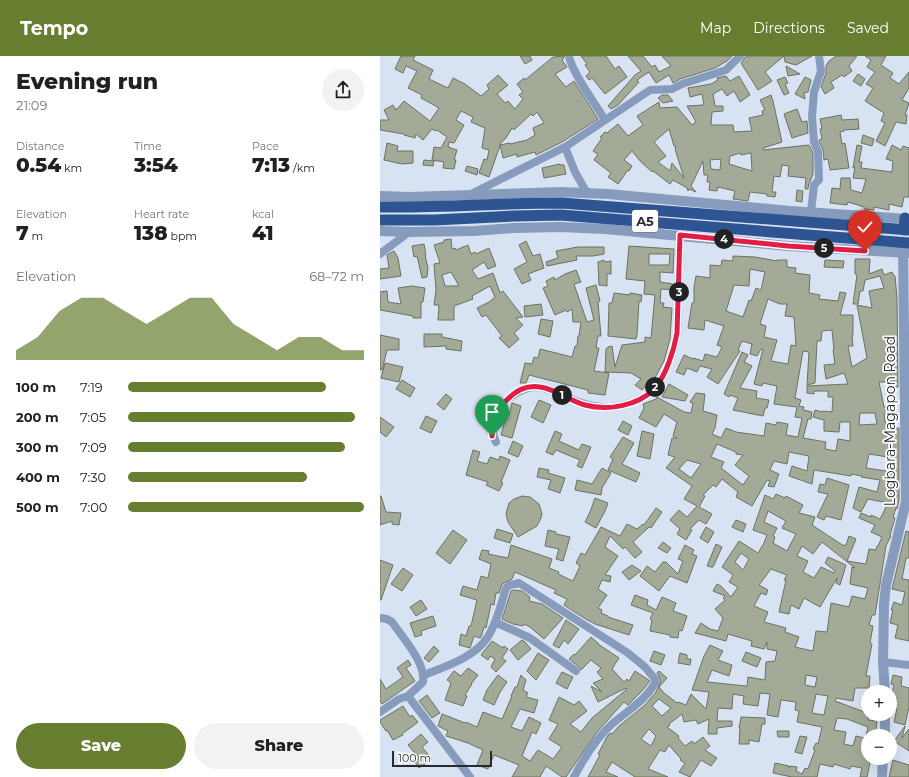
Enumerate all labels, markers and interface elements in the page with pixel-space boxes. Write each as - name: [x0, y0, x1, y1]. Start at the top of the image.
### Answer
- text: Tempo: [20, 17, 88, 40]
- text: Map: [700, 19, 731, 37]
- text: Directions: [753, 19, 825, 37]
- text: Saved: [847, 19, 889, 37]
- text: Evening run: [16, 68, 158, 95]
- button: share: [322, 69, 364, 111]
- text: 21:09: [16, 97, 47, 113]
- text: Distance: [16, 139, 64, 153]
- text: Time: [134, 139, 162, 153]
- text: Pace: [252, 139, 279, 153]
- text: 0.54: [16, 153, 61, 177]
- text: 3:54: [134, 153, 178, 177]
- text: 7:13: [252, 153, 290, 177]
- text: km: [61, 161, 82, 175]
- text: /km: [290, 161, 315, 175]
- text: Elevation: [16, 207, 67, 221]
- text: Heart rate: [134, 207, 189, 221]
- text: kcal: [252, 207, 274, 221]
- road number: A5: [632, 210, 658, 232]
- pin: [848, 210, 882, 251]
- icon: check: [854, 216, 876, 238]
- text: 7: [16, 221, 29, 245]
- text: 138: [134, 221, 168, 245]
- text: 41: [252, 221, 274, 245]
- text: m: [29, 229, 43, 243]
- text: bpm: [168, 229, 197, 243]
- pin: 4: [714, 229, 734, 249]
- text: 4: [720, 232, 728, 246]
- pin: 5: [814, 238, 834, 258]
- text: 5: [821, 241, 827, 255]
- text: Elevation: [16, 268, 76, 284]
- text: 68–72 m: [309, 268, 364, 284]
- pin: 3: [669, 282, 689, 302]
- text: 3: [676, 285, 682, 299]
- street label: Logbara-Magapon Road: [881, 336, 899, 506]
- pin: 2: [645, 377, 665, 397]
- text: 100 m: [16, 379, 56, 395]
- text: 7:19: [80, 379, 103, 395]
- text: 2: [652, 380, 658, 394]
- pin: 1: [552, 385, 572, 405]
- text: 1: [560, 388, 564, 402]
- pin: [475, 395, 509, 436]
- icon: arrive: [481, 401, 503, 423]
- text: 200 m: [16, 409, 59, 425]
- text: 7:05: [80, 409, 106, 425]
- text: 300 m: [16, 439, 59, 455]
- text: 7:09: [80, 439, 107, 455]
- text: 400 m: [16, 469, 60, 485]
- text: 7:30: [80, 469, 106, 485]
- text: 500 m: [16, 499, 59, 515]
- text: 7:00: [80, 499, 107, 515]
- map controls: [861, 685, 897, 765]
- button: +: [861, 685, 897, 721]
- button: Save: [16, 723, 186, 769]
- button: Share: [194, 723, 364, 769]
- button: −: [861, 729, 897, 765]
- scale bar: [392, 749, 492, 768]
- text: 100 m: [398, 751, 431, 765]

